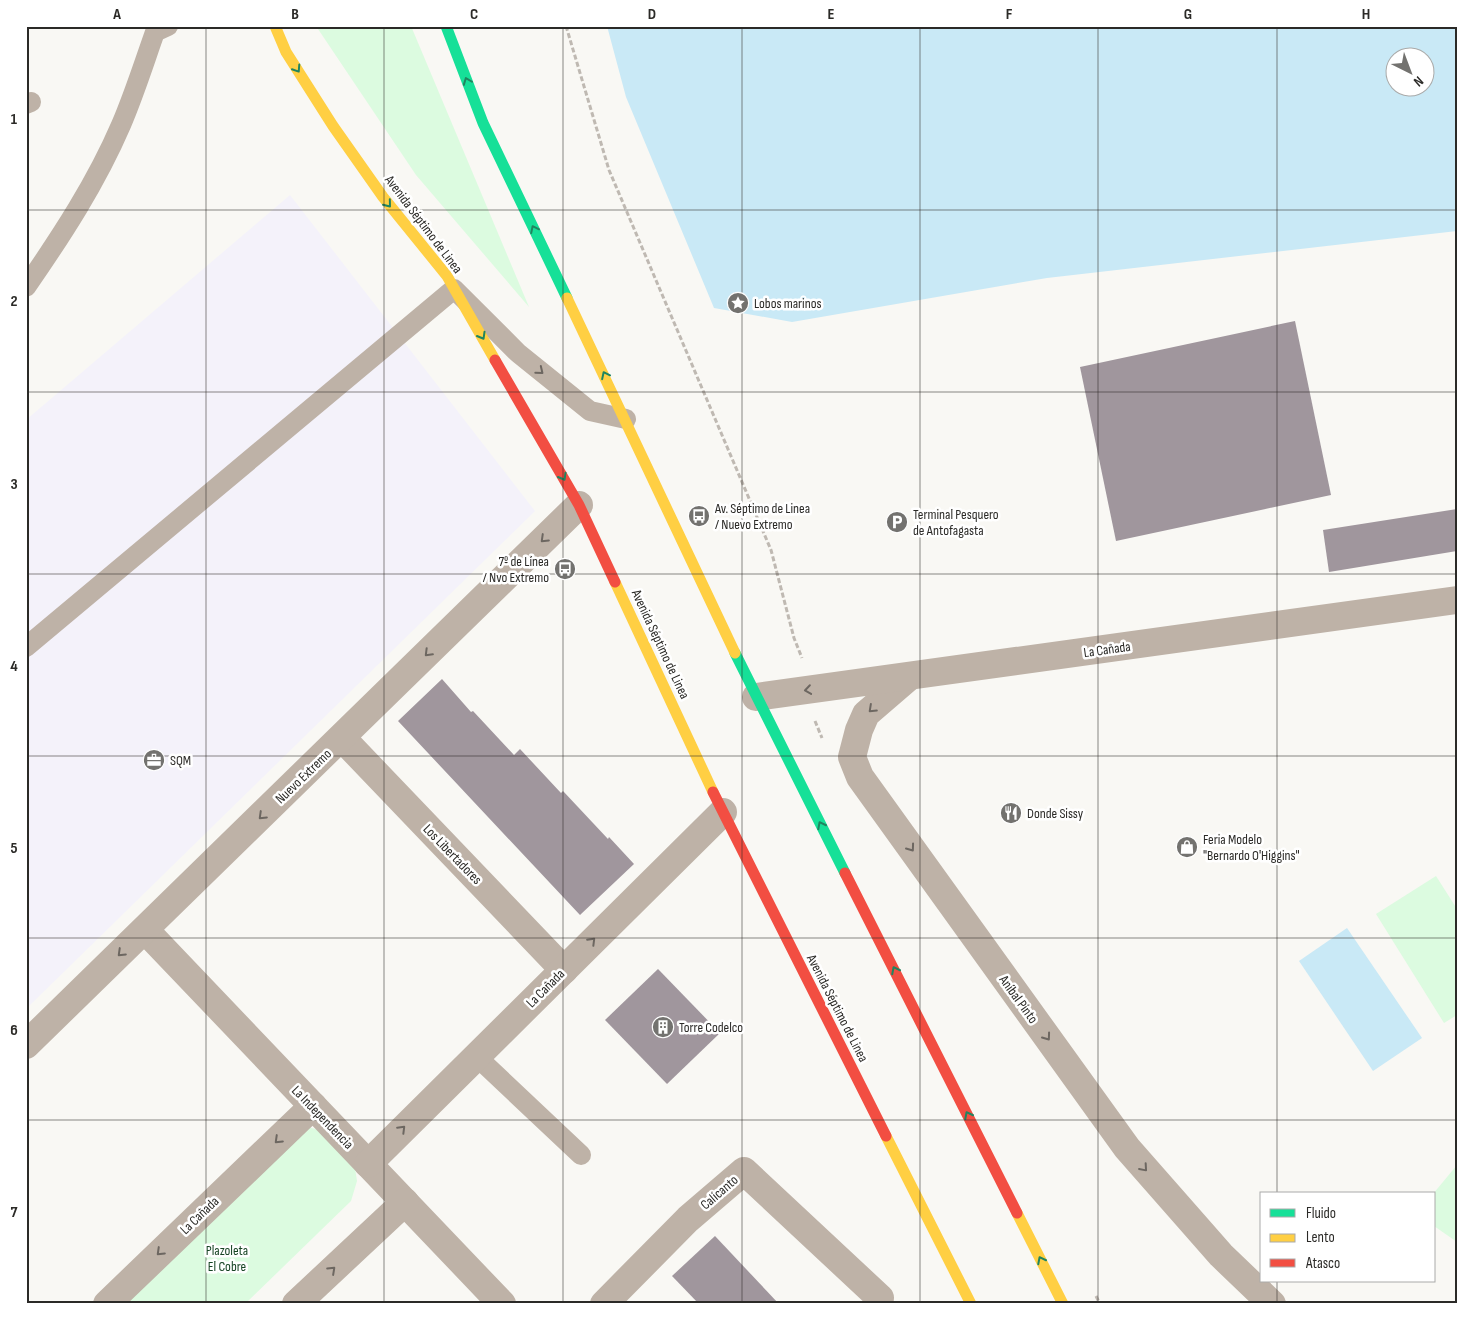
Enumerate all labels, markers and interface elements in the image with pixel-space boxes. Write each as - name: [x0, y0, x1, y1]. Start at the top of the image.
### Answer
- text: A: [112, 5, 121, 24]
- text: B: [291, 5, 299, 24]
- text: C: [470, 5, 478, 24]
- text: D: [648, 5, 656, 24]
- text: E: [828, 5, 835, 24]
- text: F: [1006, 5, 1013, 24]
- text: G: [1184, 5, 1192, 24]
- text: H: [1362, 5, 1370, 24]
- north arrow: [1386, 48, 1436, 98]
- one-way arrow: [291, 64, 300, 73]
- text: N: [1410, 72, 1427, 90]
- one-way arrow: [463, 78, 473, 86]
- text: 1: [11, 110, 18, 129]
- street label: Avenida Séptimo de Linea: [381, 171, 466, 277]
- one-way arrow: [383, 198, 392, 207]
- one-way arrow: [530, 225, 540, 234]
- place icon: Lobos marinos: [726, 291, 750, 315]
- text: 2: [10, 292, 18, 311]
- place label: Lobos marinos: [754, 295, 822, 312]
- one-way arrow: [475, 331, 485, 340]
- one-way arrow: [535, 365, 544, 374]
- one-way arrow: [601, 372, 611, 381]
- one-way arrow: [557, 472, 567, 481]
- text: 3: [10, 475, 18, 494]
- place label: Av. Séptimo de Linea / Nuevo Extremo: [714, 500, 810, 533]
- bus stop icon: Av. Séptimo de Linea / Nuevo Extremo: [687, 504, 711, 528]
- place label: Terminal Pesquero de Antofagasta: [913, 506, 999, 539]
- parking icon: Terminal Pesquero de Antofagasta: [885, 510, 909, 534]
- one-way arrow: [541, 533, 550, 542]
- place label: 7º de Línea / Nvo Extremo: [483, 553, 549, 586]
- bus stop icon: 7º de Línea / Nvo Extremo: [553, 557, 577, 581]
- street label: Avenida Séptimo de Linea: [627, 586, 693, 702]
- street label: La Cañada: [1082, 638, 1132, 661]
- one-way arrow: [425, 647, 434, 656]
- text: 4: [10, 657, 18, 676]
- one-way arrow: [804, 684, 812, 695]
- one-way arrow: [869, 703, 878, 712]
- street label: Nuevo Extremo: [272, 745, 335, 807]
- office icon: SQM: [142, 748, 166, 772]
- place label: SQM: [170, 752, 191, 769]
- restaurant icon: Donde Sissy: [999, 801, 1023, 825]
- place label: Donde Sissy: [1027, 805, 1084, 822]
- one-way arrow: [259, 810, 268, 819]
- street label: Los Libertadores: [420, 821, 486, 888]
- one-way arrow: [817, 821, 827, 830]
- place label: Feria Modelo "Bernardo O'Higgins": [1203, 831, 1300, 864]
- shop icon: Feria Modelo "Bernardo O'Higgins": [1175, 835, 1199, 859]
- text: 5: [10, 839, 18, 858]
- one-way arrow: [905, 843, 914, 852]
- one-way arrow: [587, 938, 596, 947]
- one-way arrow: [118, 948, 127, 957]
- street label: Avenida Séptimo de Linea: [803, 951, 872, 1065]
- street label: La Cañada: [523, 966, 568, 1011]
- one-way arrow: [891, 966, 901, 975]
- street label: Aníbal Pinto: [995, 971, 1042, 1027]
- building icon: Torre Codelco: [651, 1015, 675, 1039]
- place label: Torre Codelco: [679, 1019, 743, 1036]
- text: 6: [10, 1021, 18, 1040]
- one-way arrow: [1041, 1031, 1050, 1041]
- street label: La Independencia: [288, 1082, 357, 1153]
- one-way arrow: [964, 1111, 974, 1120]
- one-way arrow: [397, 1126, 406, 1135]
- one-way arrow: [275, 1134, 284, 1143]
- one-way arrow: [1138, 1162, 1147, 1171]
- street label: Calicanto: [697, 1171, 742, 1213]
- legend: [1260, 1192, 1436, 1282]
- street label: La Cañada: [176, 1193, 222, 1238]
- text: 7: [11, 1203, 18, 1222]
- text: Fluido: [1306, 1204, 1336, 1223]
- text: Lento: [1306, 1228, 1335, 1247]
- park label: Plazoleta El Cobre: [206, 1242, 248, 1275]
- one-way arrow: [157, 1246, 166, 1255]
- text: Atasco: [1305, 1254, 1340, 1273]
- one-way arrow: [1037, 1256, 1047, 1265]
- one-way arrow: [326, 1267, 335, 1276]

